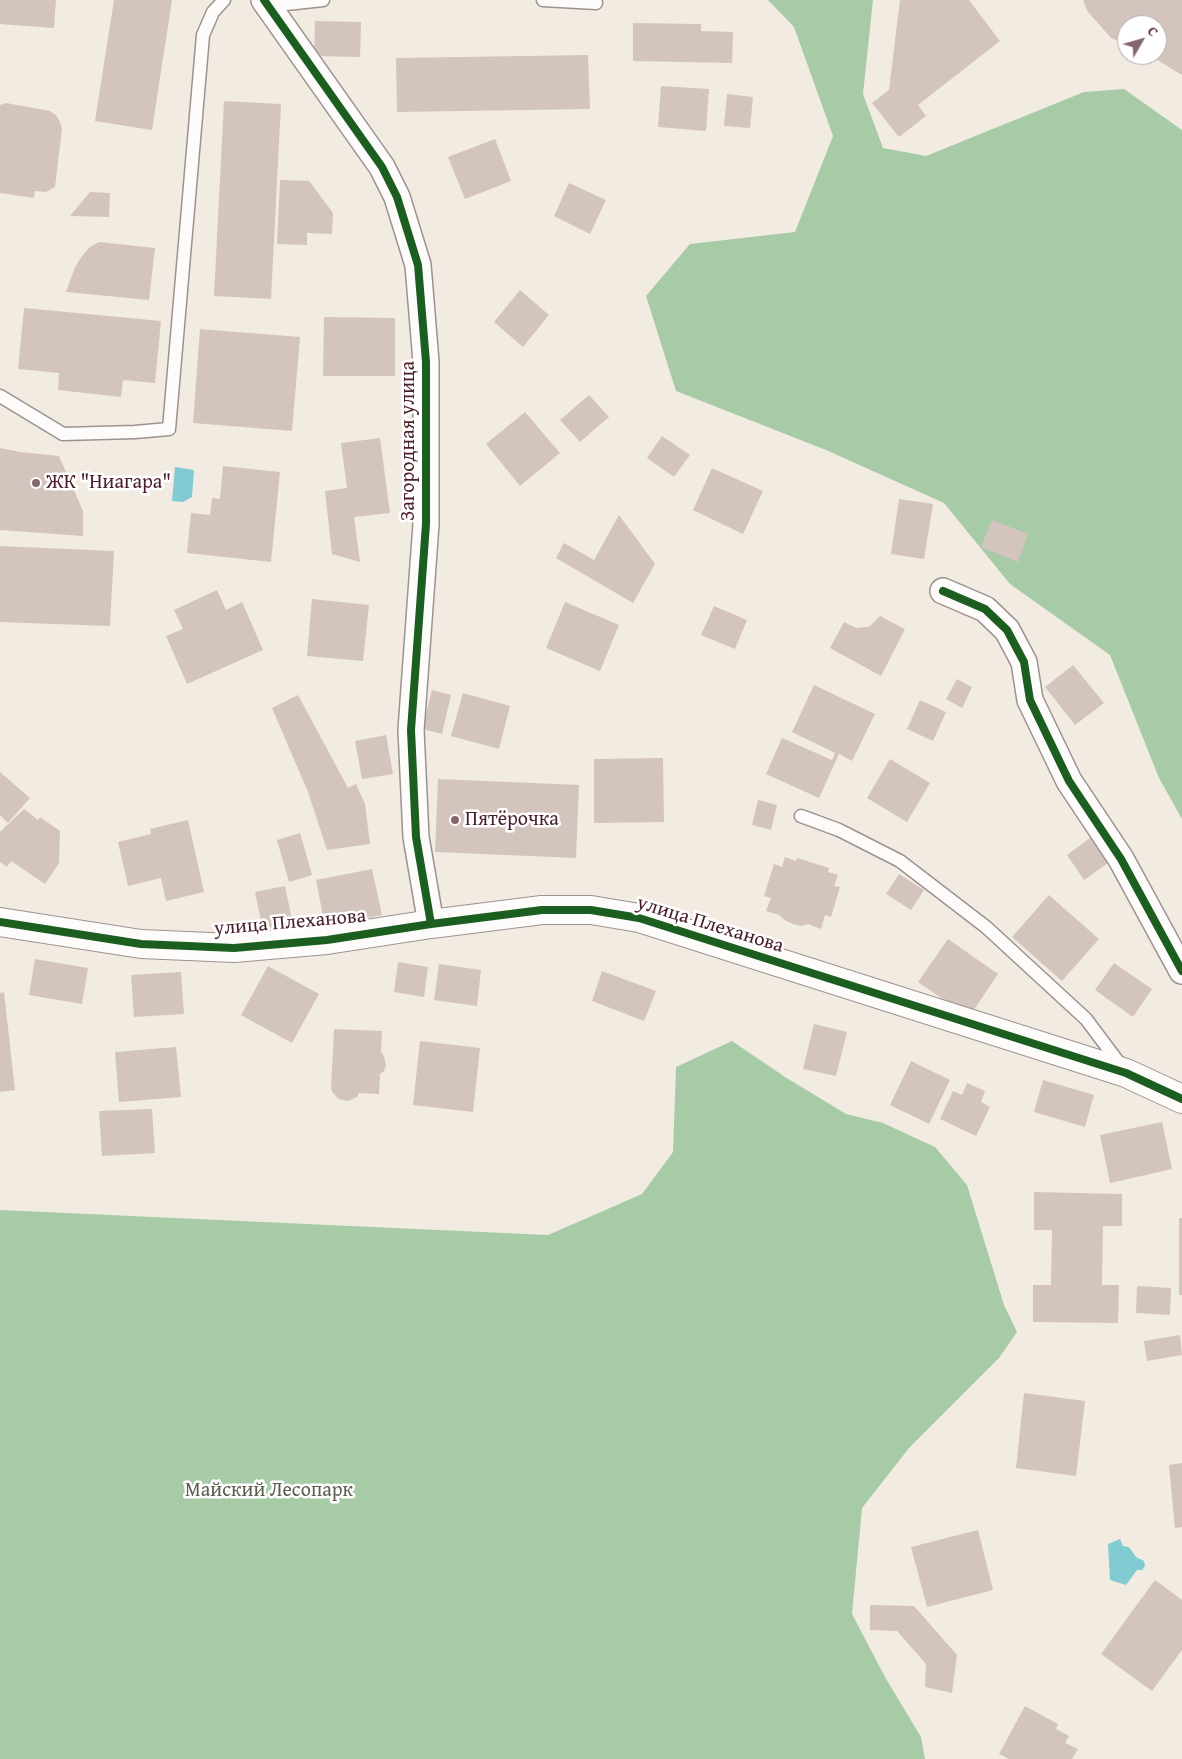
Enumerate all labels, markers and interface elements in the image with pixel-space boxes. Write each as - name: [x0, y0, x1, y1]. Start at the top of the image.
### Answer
- north arrow: [1117, 15, 1167, 65]
- text: С: [1143, 22, 1163, 41]
- street label: Загородная улица: [397, 361, 421, 521]
- place label: ЖК "Ниагара": [46, 471, 171, 495]
- marker: ЖК "Ниагара": [30, 477, 42, 489]
- place label: Пятёрочка: [465, 808, 559, 832]
- marker: Пятёрочка: [449, 814, 461, 826]
- street label: улица Плеханова: [634, 891, 786, 959]
- street label: улица Плеханова: [213, 904, 367, 942]
- park label: Майский Лесопарк: [185, 1479, 353, 1503]

